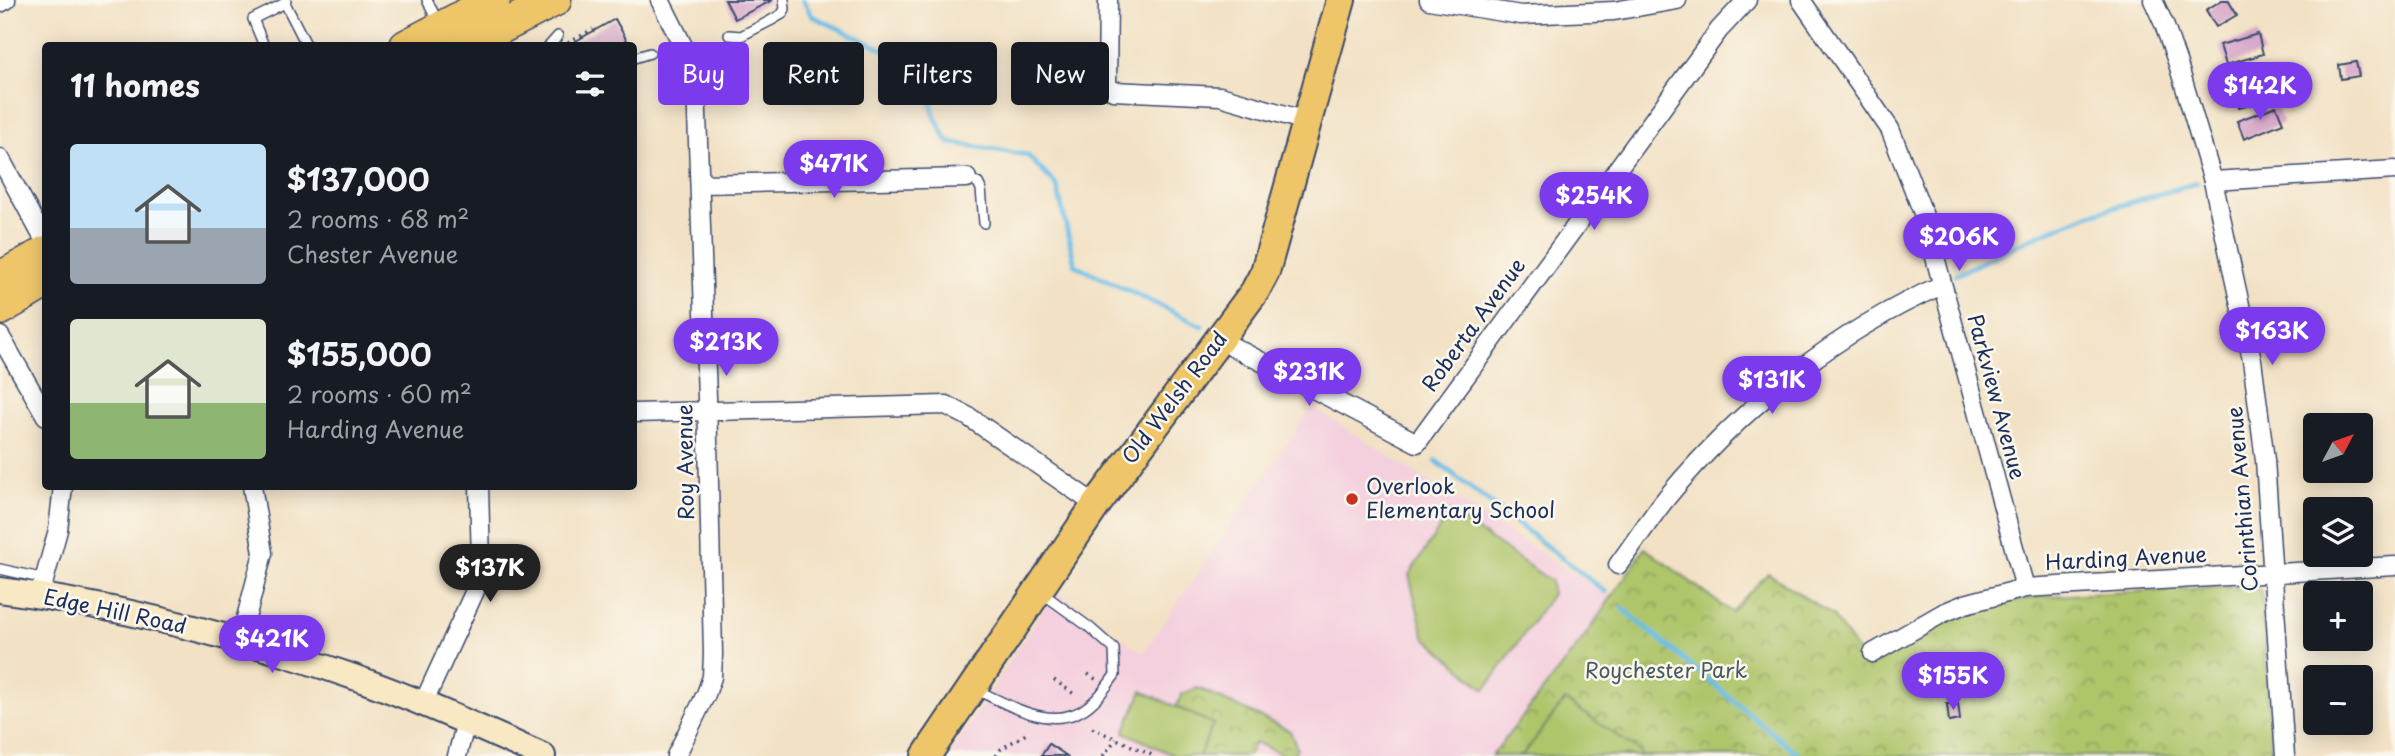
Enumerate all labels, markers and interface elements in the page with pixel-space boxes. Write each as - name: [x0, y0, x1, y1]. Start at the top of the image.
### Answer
- chip: Buy: [658, 42, 749, 105]
- chip: Rent: [763, 42, 864, 105]
- chip: Filters: [878, 42, 997, 105]
- chip: New: [1011, 42, 1109, 105]
- text: 11 homes: [70, 62, 200, 107]
- pin: $142K: [2211, 62, 2309, 122]
- icon: filters: [571, 65, 609, 103]
- text: $142K: [2224, 67, 2297, 102]
- pin: $471K: [785, 140, 883, 200]
- text: $471K: [799, 145, 869, 180]
- text: $137,000: [287, 156, 430, 201]
- icon: home: [126, 172, 210, 256]
- pin: $254K: [1545, 173, 1643, 232]
- text: $254K: [1556, 177, 1632, 212]
- text: 2 rooms · 68 m²: [287, 201, 469, 236]
- pin: $206K: [1910, 214, 2008, 273]
- text: $206K: [1919, 218, 1999, 253]
- text: Chester Avenue: [287, 236, 458, 271]
- street label: Roberta Avenue: [1413, 250, 1532, 397]
- pin: $163K: [2223, 308, 2321, 367]
- street label: Parkview Avenue: [1961, 310, 2035, 483]
- text: $163K: [2235, 312, 2309, 347]
- pin: $213K: [677, 318, 775, 378]
- text: $213K: [690, 323, 762, 358]
- street label: Old Welsh Road: [1113, 324, 1234, 470]
- text: $155,000: [287, 331, 432, 376]
- icon: home: [126, 347, 210, 431]
- pin: $231K: [1260, 348, 1358, 408]
- text: $231K: [1273, 353, 1345, 388]
- pin: $131K: [1723, 356, 1821, 416]
- text: $131K: [1738, 361, 1806, 396]
- text: 2 rooms · 60 m²: [287, 376, 472, 411]
- street label: Roy Avenue: [667, 404, 701, 520]
- street label: Corinthian Avenue: [2217, 405, 2265, 593]
- text: Harding Avenue: [287, 411, 464, 446]
- north arrow: [2303, 413, 2373, 483]
- map controls: [2303, 413, 2373, 735]
- place label: Overlook Elementary School: [1366, 469, 1555, 525]
- marker: Overlook Elementary School: [1344, 491, 1360, 507]
- button: layers: [2303, 497, 2373, 567]
- street label: Harding Avenue: [2044, 537, 2208, 577]
- pin: $137K: [441, 544, 539, 604]
- text: $137K: [455, 549, 525, 584]
- street label: Edge Hill Road: [41, 579, 190, 641]
- button: +: [2303, 581, 2373, 651]
- pin: $421K: [223, 616, 321, 675]
- text: $421K: [235, 620, 309, 655]
- pin: $155K: [1904, 652, 2002, 712]
- park label: Roychester Park: [1585, 653, 1747, 685]
- text: $155K: [1918, 657, 1988, 692]
- button: −: [2303, 665, 2373, 735]

